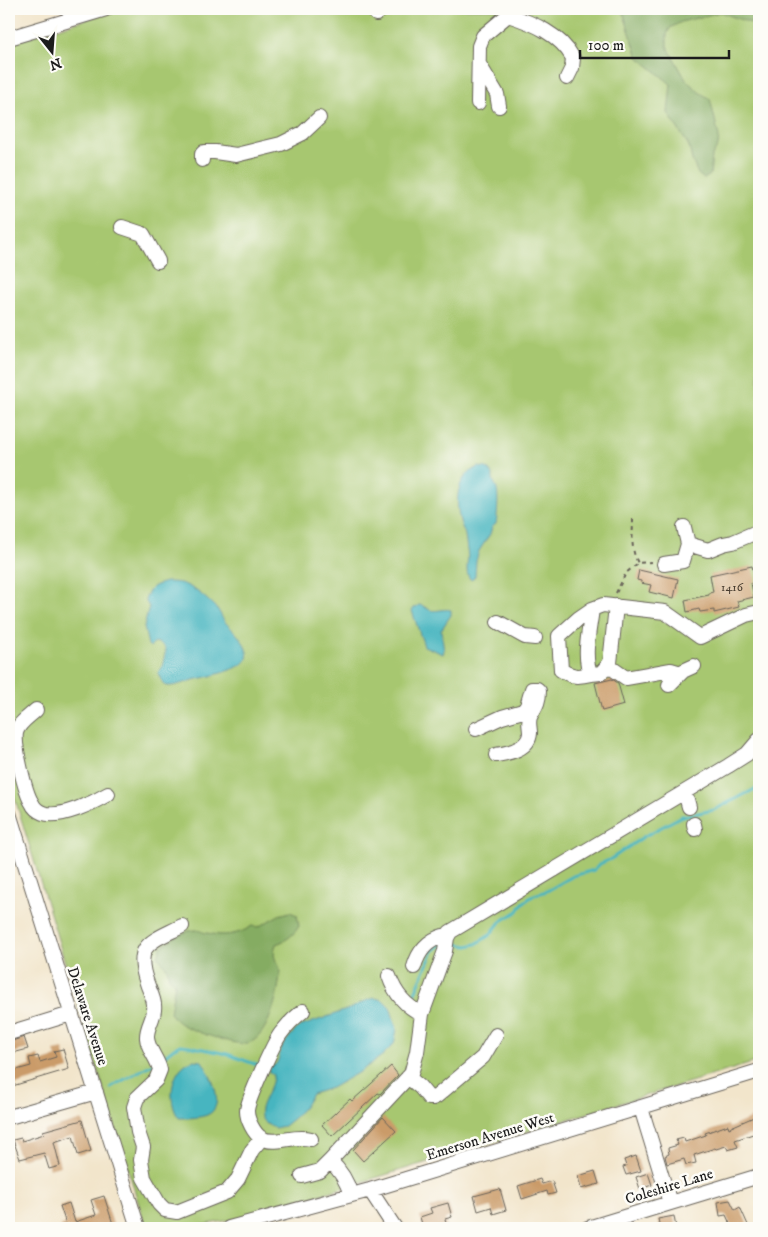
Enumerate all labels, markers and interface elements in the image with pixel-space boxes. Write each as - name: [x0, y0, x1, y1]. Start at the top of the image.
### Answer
- north arrow: [28, 28, 78, 78]
- scale bar: [580, 28, 729, 60]
- text: 100 m: [588, 36, 624, 55]
- text: N: [47, 53, 64, 74]
- house number: 1416: [721, 580, 744, 595]
- street label: Delaware Avenue: [63, 965, 112, 1068]
- street label: Emerson Avenue West: [424, 1108, 556, 1165]
- street label: Coleshire Lane: [623, 1164, 715, 1209]

